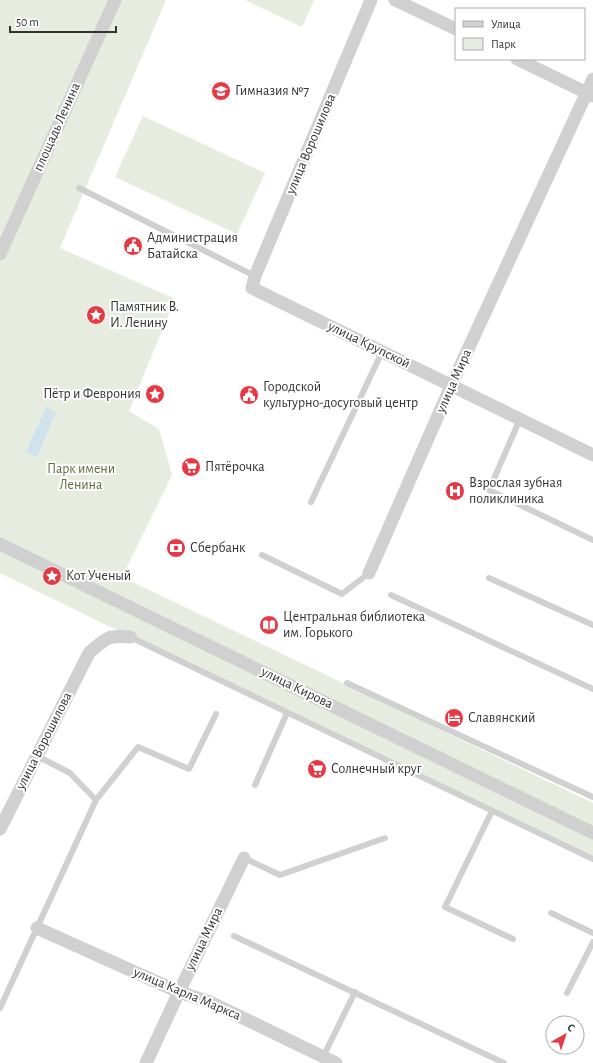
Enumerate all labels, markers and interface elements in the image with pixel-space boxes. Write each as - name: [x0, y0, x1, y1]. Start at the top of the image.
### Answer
- scale bar: [10, 8, 116, 34]
- legend: [455, 8, 585, 60]
- text: 50 m: [16, 16, 39, 28]
- text: Улица: [491, 18, 521, 30]
- text: Парк: [491, 38, 516, 50]
- street label: площадь Ленина: [31, 80, 83, 173]
- school or university icon: Гимназия №7: [210, 80, 232, 102]
- place label: Гимназия №7: [235, 84, 309, 98]
- street label: улица Ворошилова: [283, 91, 339, 197]
- place label: Администрация Батайска: [147, 231, 238, 261]
- public building icon: Администрация Батайска: [122, 235, 144, 257]
- place label: Памятник В. И. Ленину: [110, 300, 179, 330]
- place icon: Памятник В. И. Ленину: [85, 304, 107, 326]
- street label: улица Крупской: [325, 319, 412, 371]
- street label: улица Мира: [433, 347, 474, 416]
- place label: Городской культурно-досуговый центр: [263, 380, 418, 410]
- place icon: Пётр и Феврония: [144, 383, 166, 405]
- public building icon: Городской культурно-досуговый центр: [238, 384, 260, 406]
- place label: Пётр и Феврония: [43, 387, 141, 401]
- supermarket icon: Пятёрочка: [180, 456, 202, 478]
- place label: Пятёрочка: [205, 460, 265, 474]
- park label: Парк имени Ленина: [47, 462, 115, 492]
- place label: Взрослая зубная поликлиника: [469, 476, 562, 506]
- hospital icon: Взрослая зубная поликлиника: [444, 480, 466, 502]
- bank icon: Сбербанк: [165, 537, 187, 559]
- place label: Сбербанк: [190, 541, 246, 555]
- place icon: Кот Ученый: [41, 565, 63, 587]
- place label: Кот Ученый: [66, 569, 131, 583]
- place label: Центральная библиотека им. Горького: [283, 610, 426, 640]
- library icon: Центральная библиотека им. Горького: [258, 614, 280, 636]
- street label: улица Кирова: [258, 664, 336, 712]
- street label: улица Ворошилова: [13, 690, 75, 793]
- hotel icon: Славянский: [443, 707, 465, 729]
- place label: Славянский: [468, 711, 536, 725]
- supermarket icon: Солнечный круг: [306, 758, 328, 780]
- place label: Солнечный круг: [331, 762, 422, 776]
- street label: улица Мира: [182, 905, 225, 973]
- street label: улица Карла Маркса: [130, 965, 243, 1023]
- north arrow: [545, 1015, 585, 1055]
- text: С: [565, 1021, 577, 1034]

